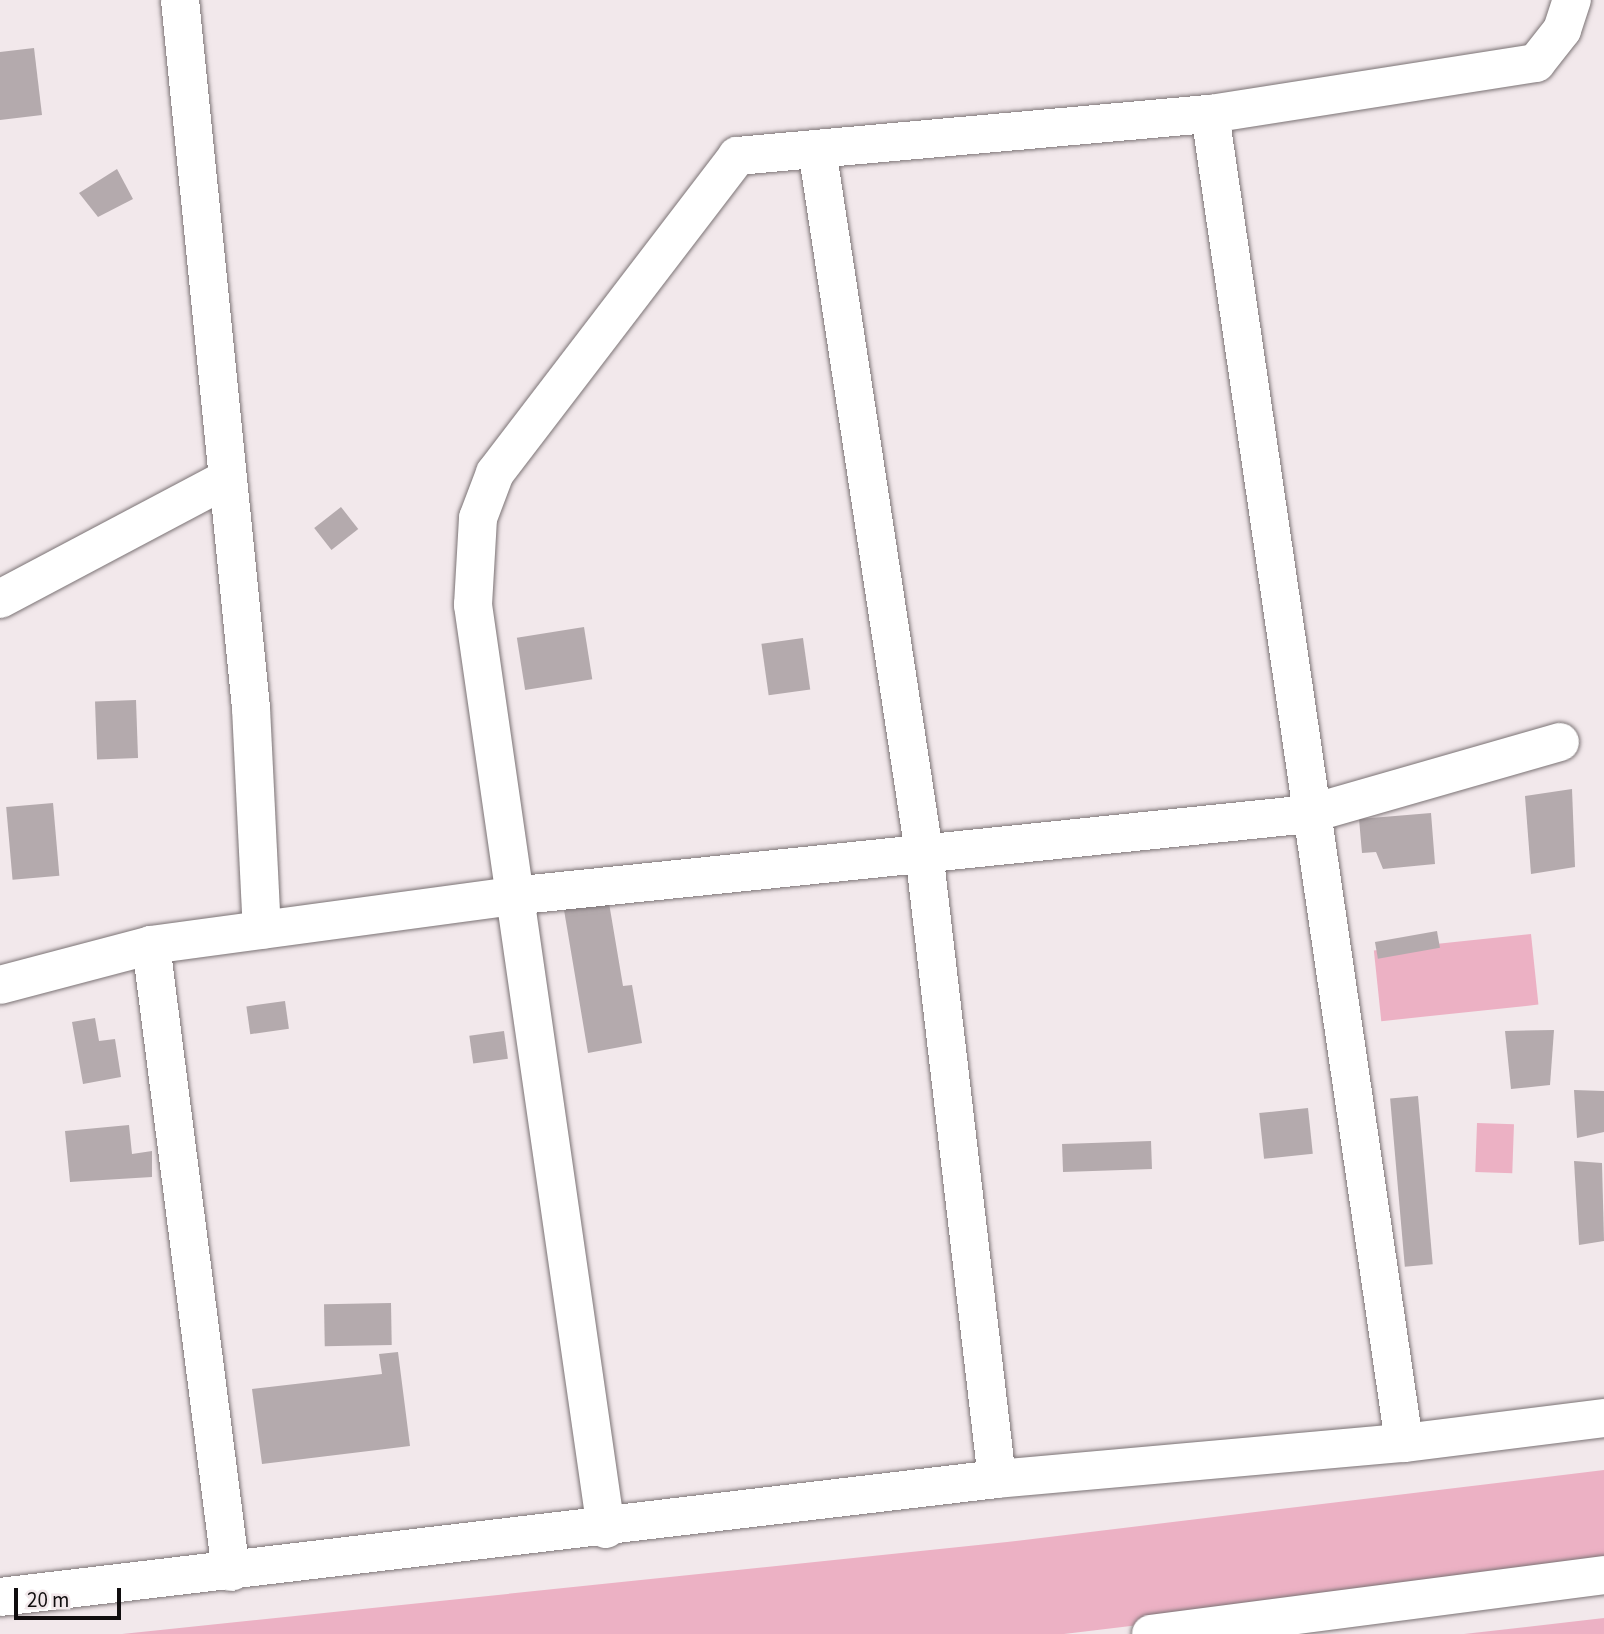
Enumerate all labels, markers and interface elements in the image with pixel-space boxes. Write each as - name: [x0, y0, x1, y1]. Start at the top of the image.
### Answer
- scale bar: [18, 1574, 124, 1618]
- text: 20 m: [27, 1585, 69, 1615]

